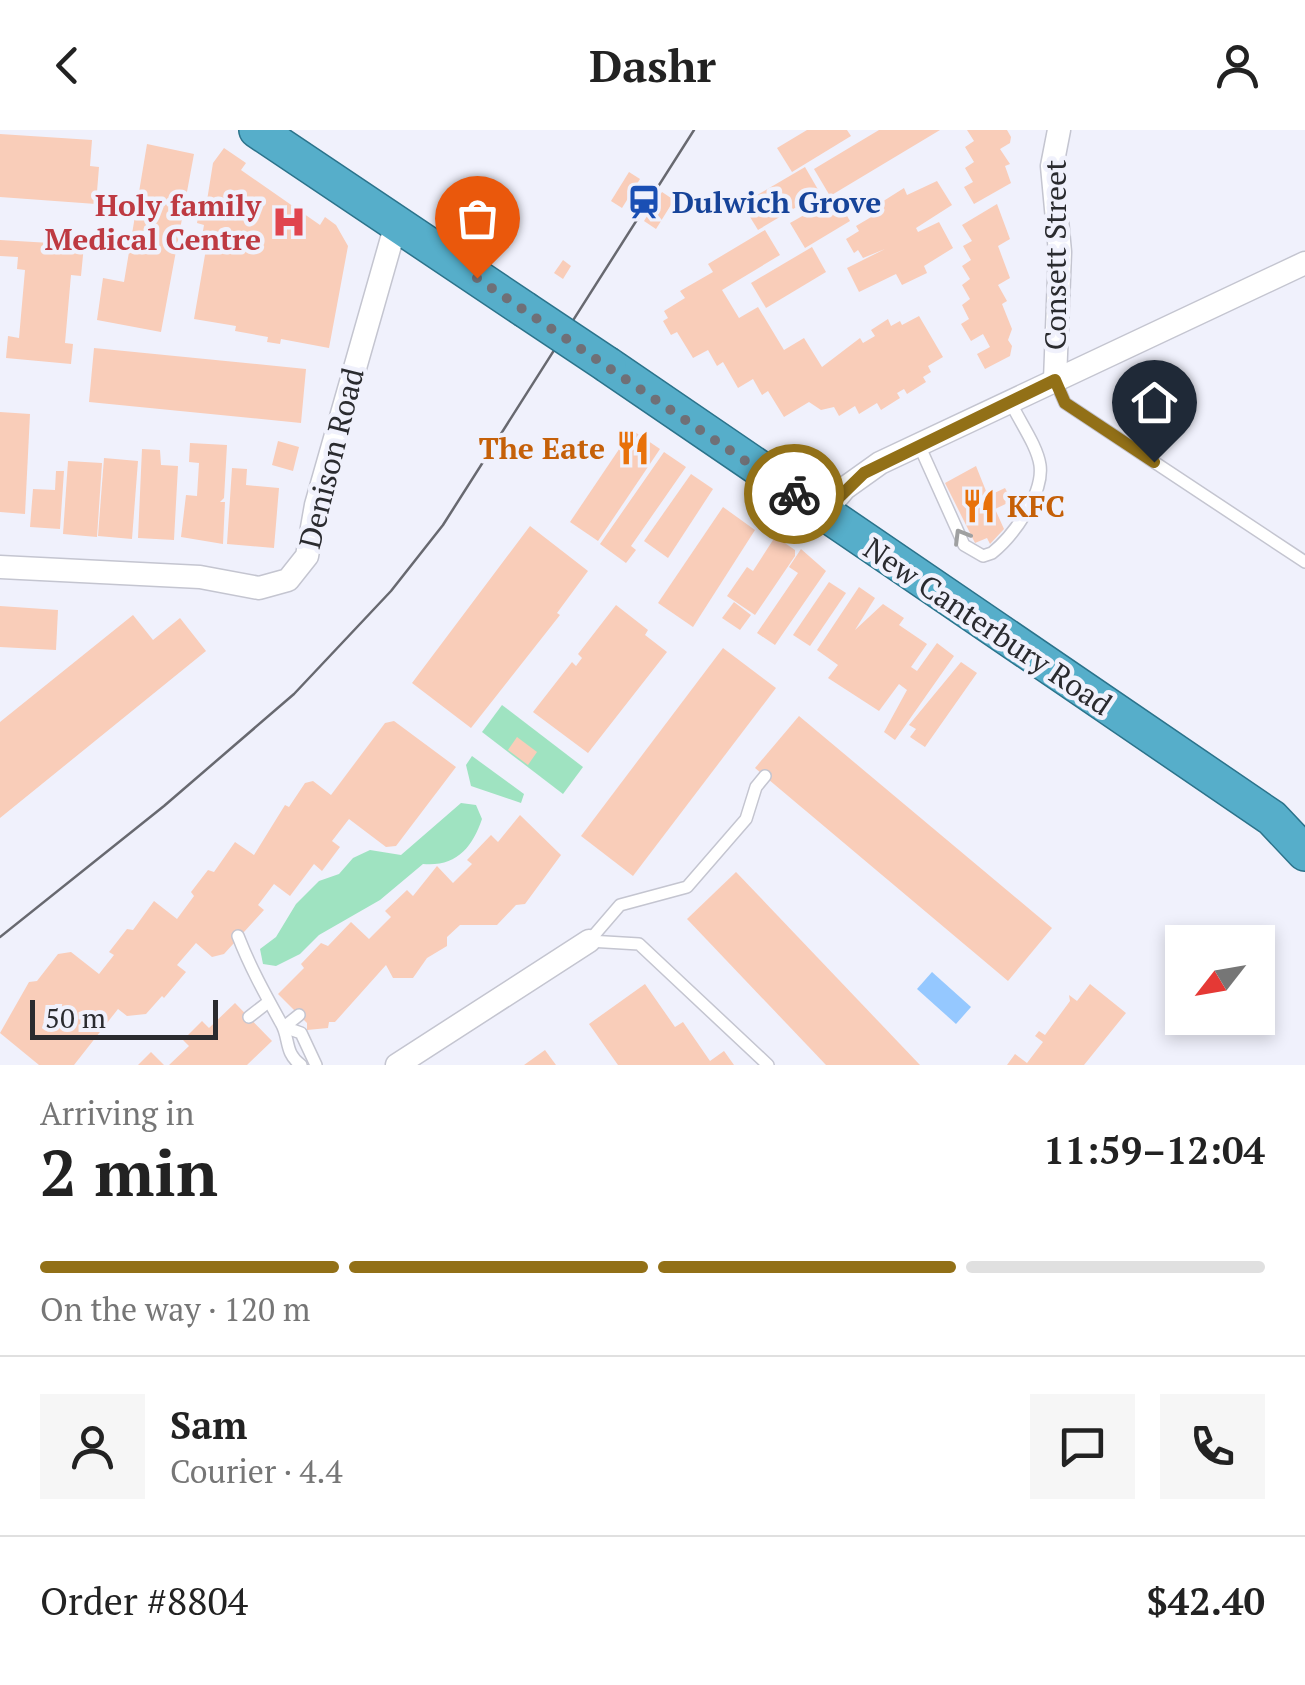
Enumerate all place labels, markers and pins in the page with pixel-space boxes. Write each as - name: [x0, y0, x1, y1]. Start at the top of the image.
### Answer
- pin: [435, 176, 520, 279]
- place label: Dulwich Grove: [672, 182, 881, 222]
- station icon: Dulwich Grove: [625, 183, 663, 221]
- place label: Holy family Medical Centre: [44, 185, 262, 259]
- hospital icon: Holy family Medical Centre: [270, 203, 308, 241]
- pin: [1112, 360, 1197, 463]
- place label: The Eate: [479, 428, 605, 468]
- restaurant icon: The Eate: [614, 429, 652, 467]
- place label: KFC: [1007, 486, 1065, 526]
- restaurant icon: KFC: [960, 487, 998, 525]

